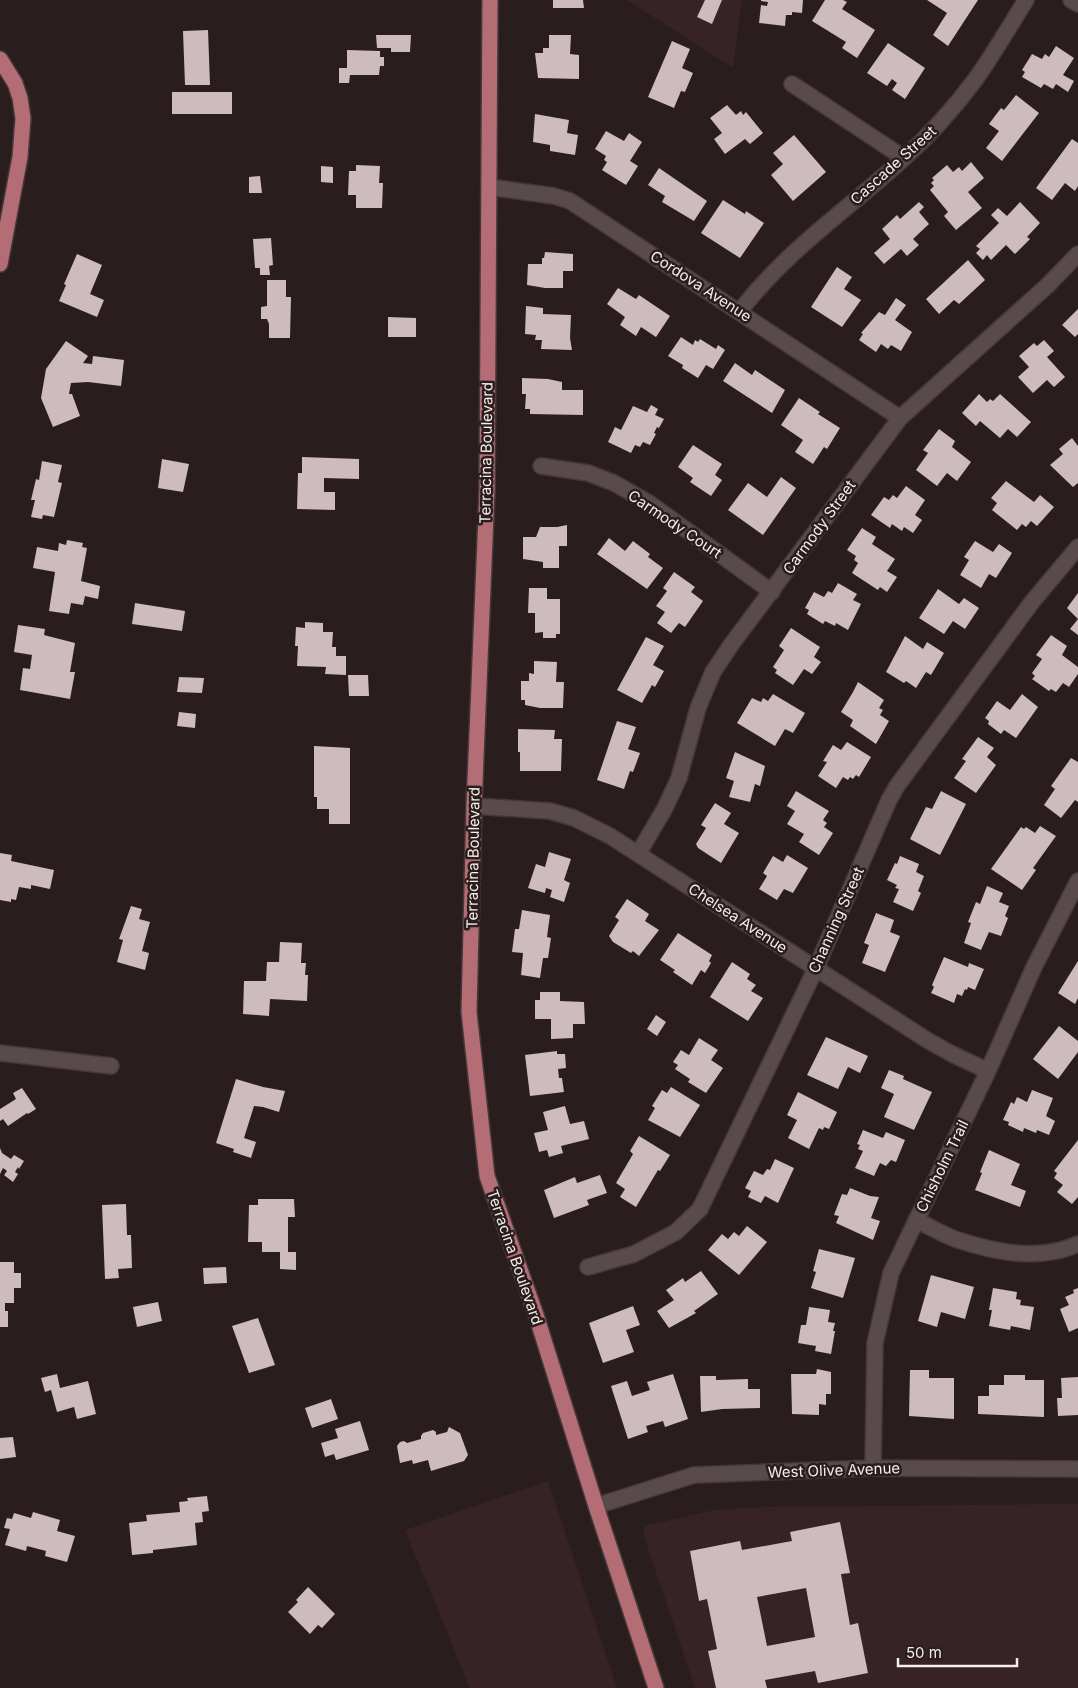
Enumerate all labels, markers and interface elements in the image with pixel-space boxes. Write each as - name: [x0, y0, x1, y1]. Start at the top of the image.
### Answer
- street label: Cascade Street: [846, 121, 940, 209]
- street label: Cordova Avenue: [647, 246, 755, 326]
- street label: Terracina Boulevard: [475, 382, 497, 524]
- street label: Carmody Street: [779, 476, 860, 578]
- street label: Carmody Court: [625, 486, 726, 562]
- street label: Terracina Boulevard: [462, 787, 484, 929]
- street label: Channing Street: [804, 864, 868, 976]
- street label: Chelsea Avenue: [685, 879, 791, 957]
- street label: Chisholm Trail: [911, 1117, 973, 1215]
- street label: Terracina Boulevard: [483, 1187, 547, 1327]
- street label: West Olive Avenue: [768, 1458, 900, 1482]
- scale bar: [898, 1636, 1017, 1668]
- text: 50 m: [906, 1643, 942, 1662]

